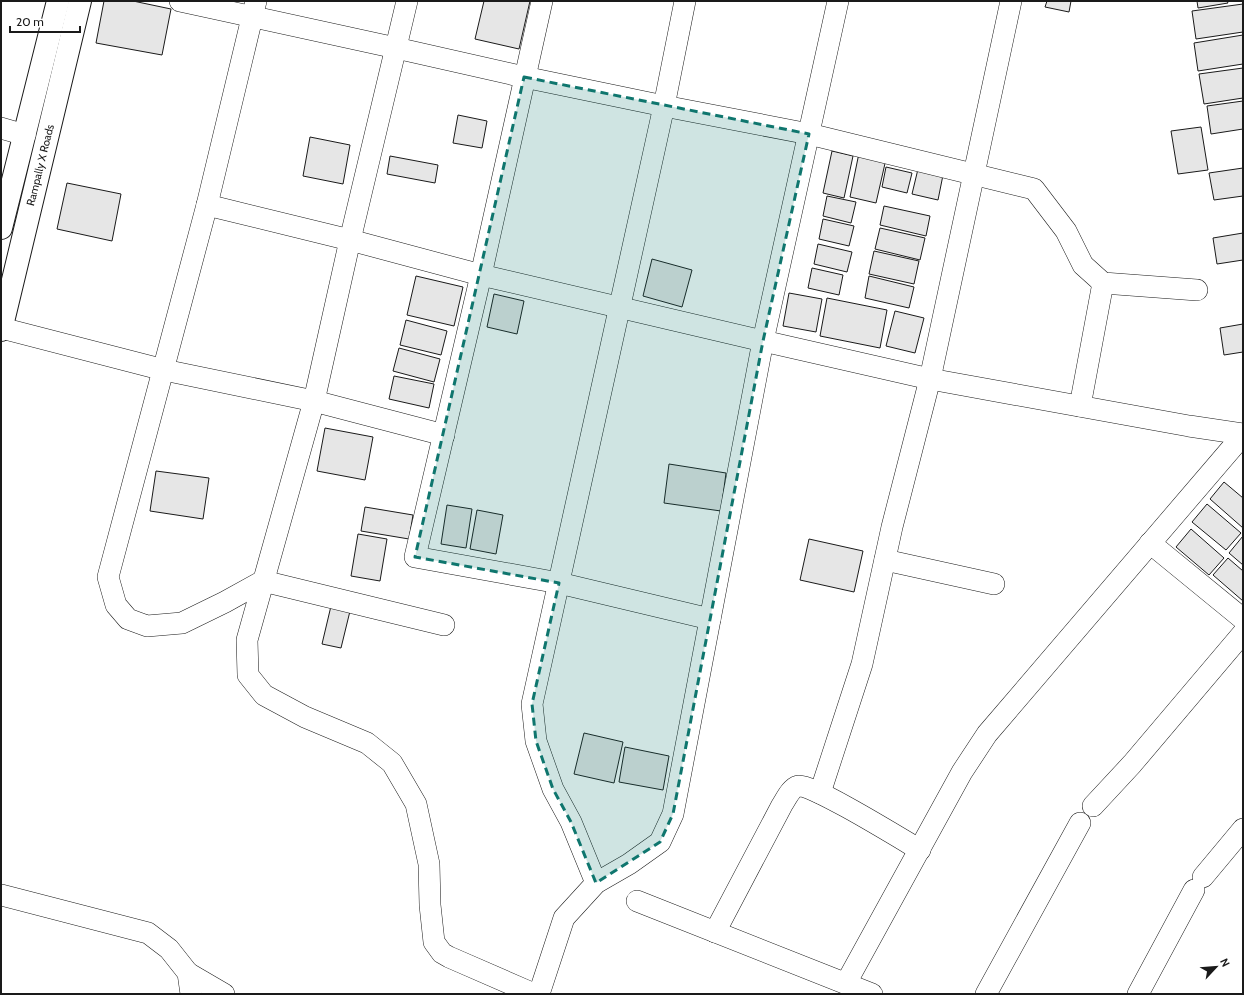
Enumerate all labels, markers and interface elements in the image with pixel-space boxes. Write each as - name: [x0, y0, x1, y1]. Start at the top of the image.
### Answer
- scale bar: [10, 8, 80, 34]
- text: 20 m: [16, 14, 44, 29]
- street label: Rampally X Roads: [23, 122, 57, 207]
- north arrow: [1196, 947, 1236, 987]
- text: N: [1217, 956, 1233, 969]

